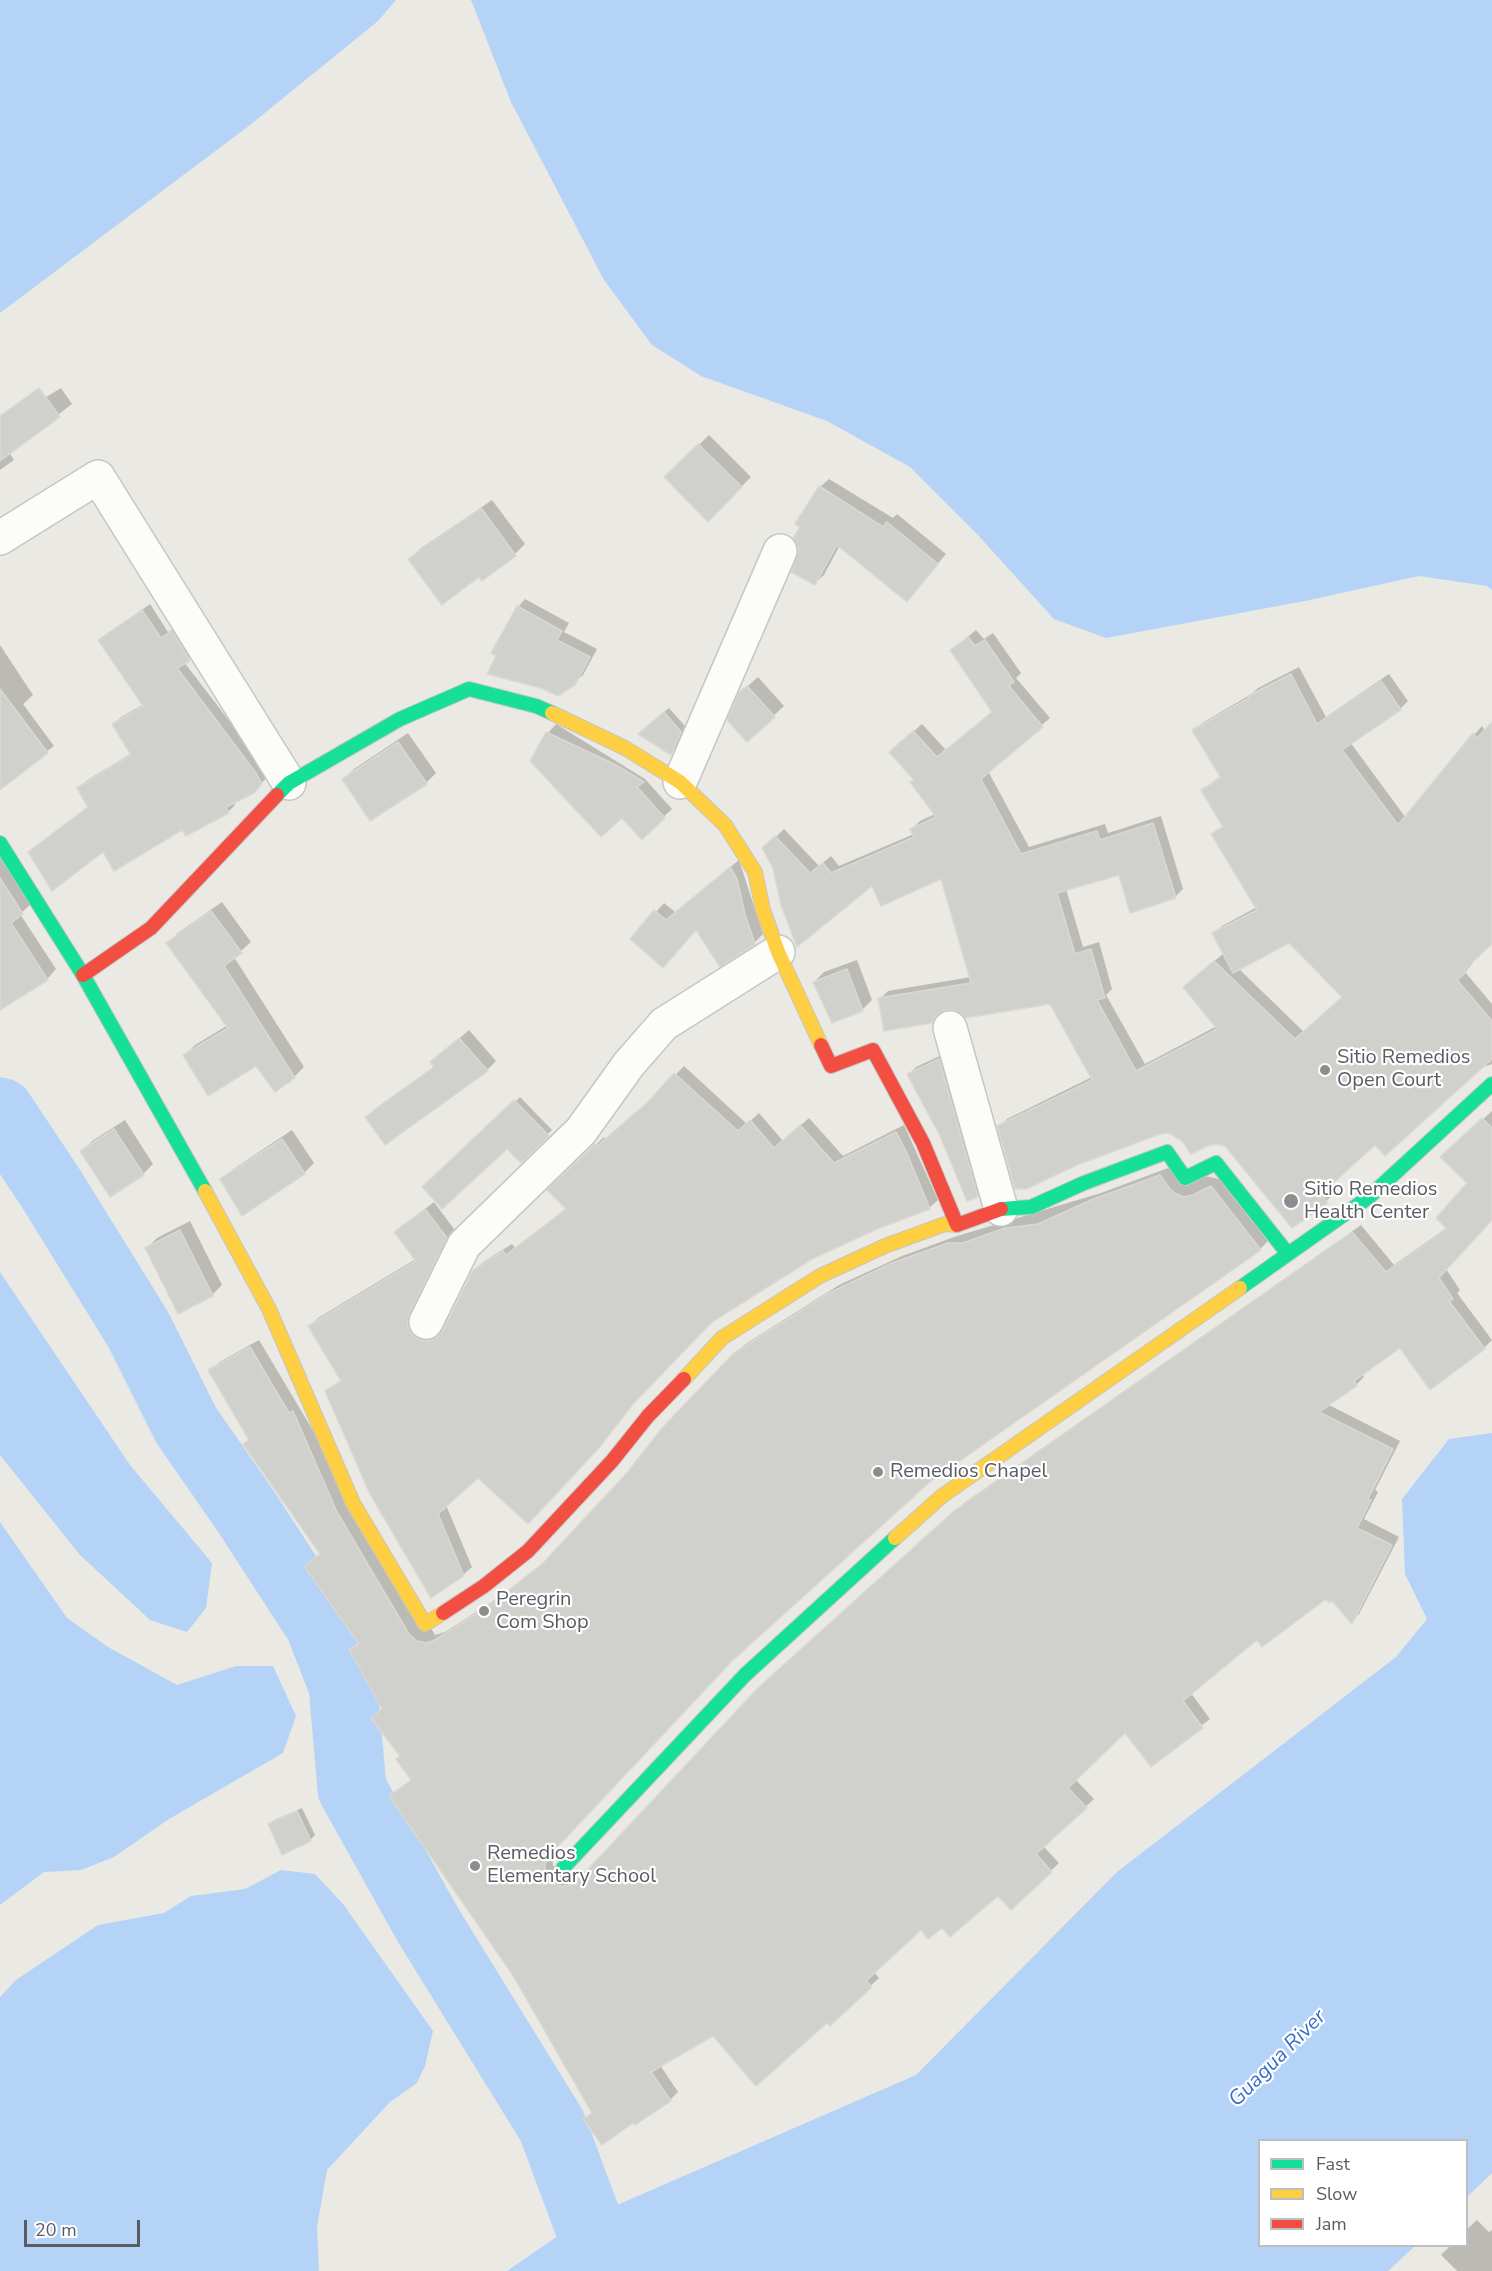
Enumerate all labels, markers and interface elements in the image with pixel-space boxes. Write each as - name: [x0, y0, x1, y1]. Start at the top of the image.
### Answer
- place label: Sitio Remedios Open Court: [1337, 1046, 1470, 1093]
- marker: Sitio Remedios Open Court: [1318, 1063, 1332, 1077]
- place label: Sitio Remedios Health Center: [1304, 1178, 1437, 1225]
- marker: Sitio Remedios Health Center: [1282, 1192, 1300, 1210]
- place label: Remedios Chapel: [890, 1460, 1047, 1484]
- marker: Remedios Chapel: [871, 1465, 885, 1479]
- place label: Peregrin Com Shop: [496, 1588, 589, 1635]
- marker: Peregrin Com Shop: [477, 1604, 491, 1618]
- place label: Remedios Elementary School: [487, 1842, 656, 1889]
- marker: Remedios Elementary School: [468, 1859, 482, 1873]
- water label: Guagua River: [1224, 2005, 1332, 2113]
- legend: [1258, 2139, 1468, 2247]
- text: Fast: [1316, 2152, 1350, 2176]
- text: Slow: [1316, 2182, 1357, 2206]
- scale bar: [27, 2208, 142, 2246]
- text: Jam: [1316, 2212, 1347, 2236]
- text: 20 m: [35, 2218, 77, 2242]

